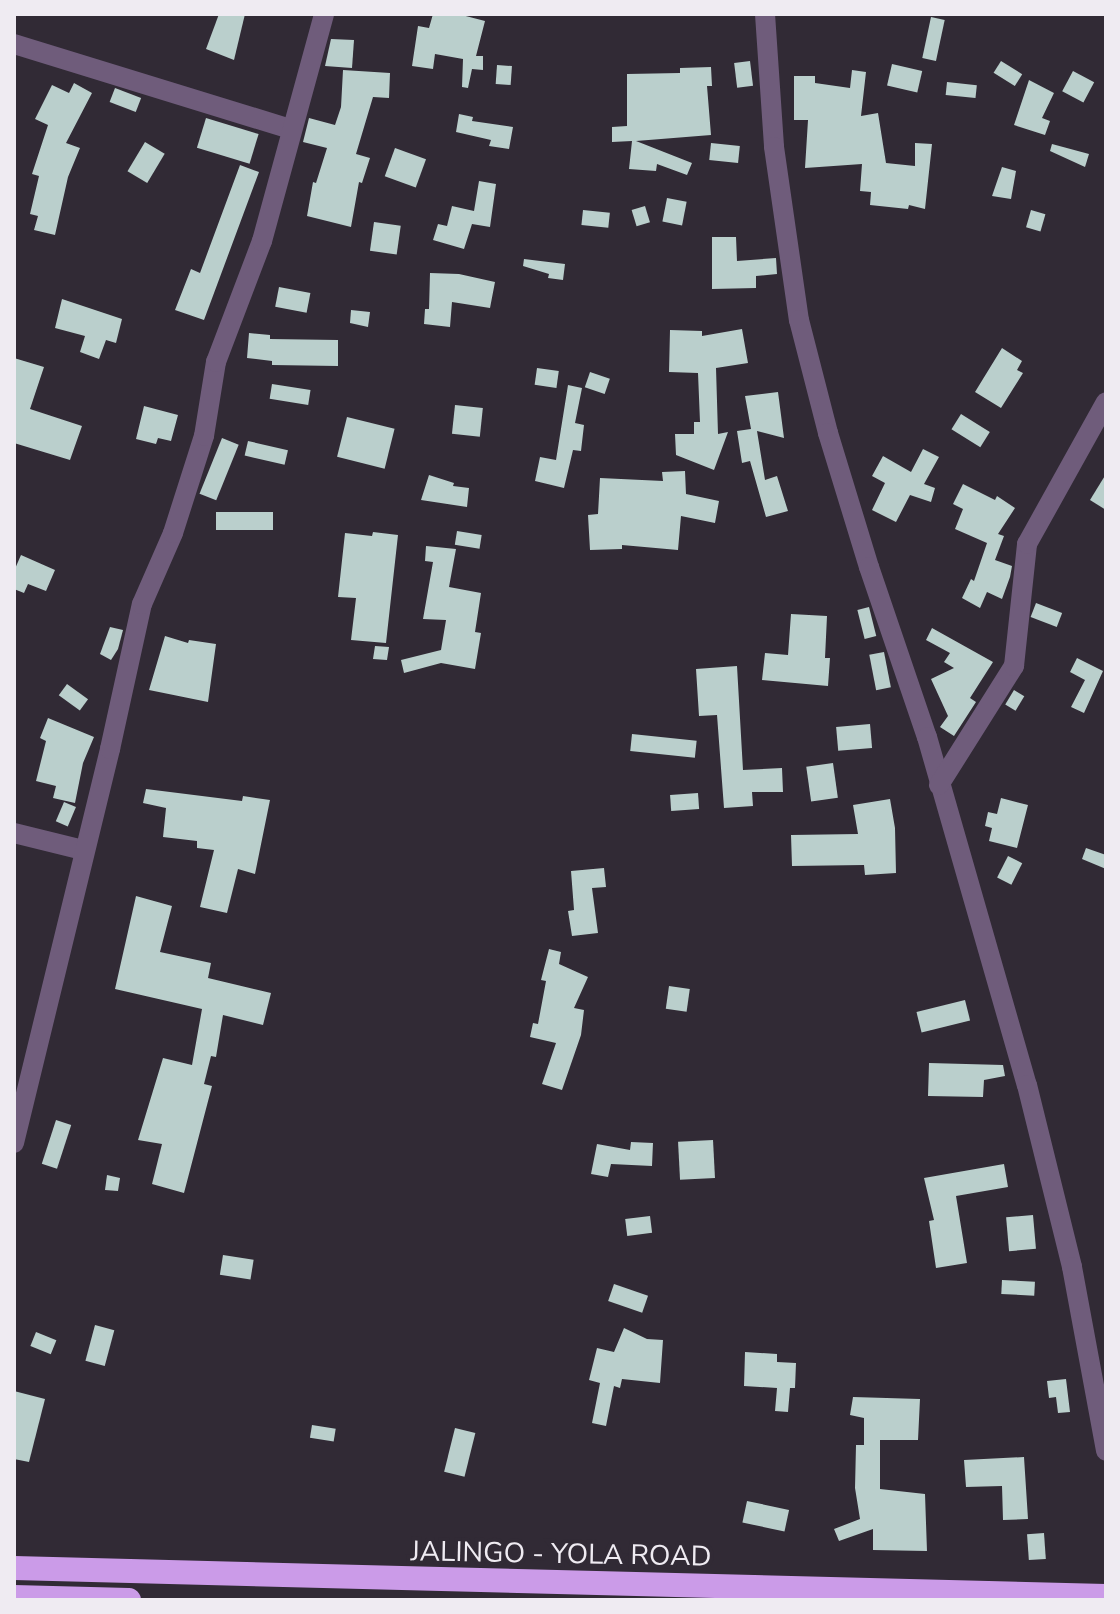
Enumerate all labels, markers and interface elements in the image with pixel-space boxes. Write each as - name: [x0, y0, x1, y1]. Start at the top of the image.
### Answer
- street label: JALINGO - YOLA ROAD: [410, 1535, 712, 1573]

